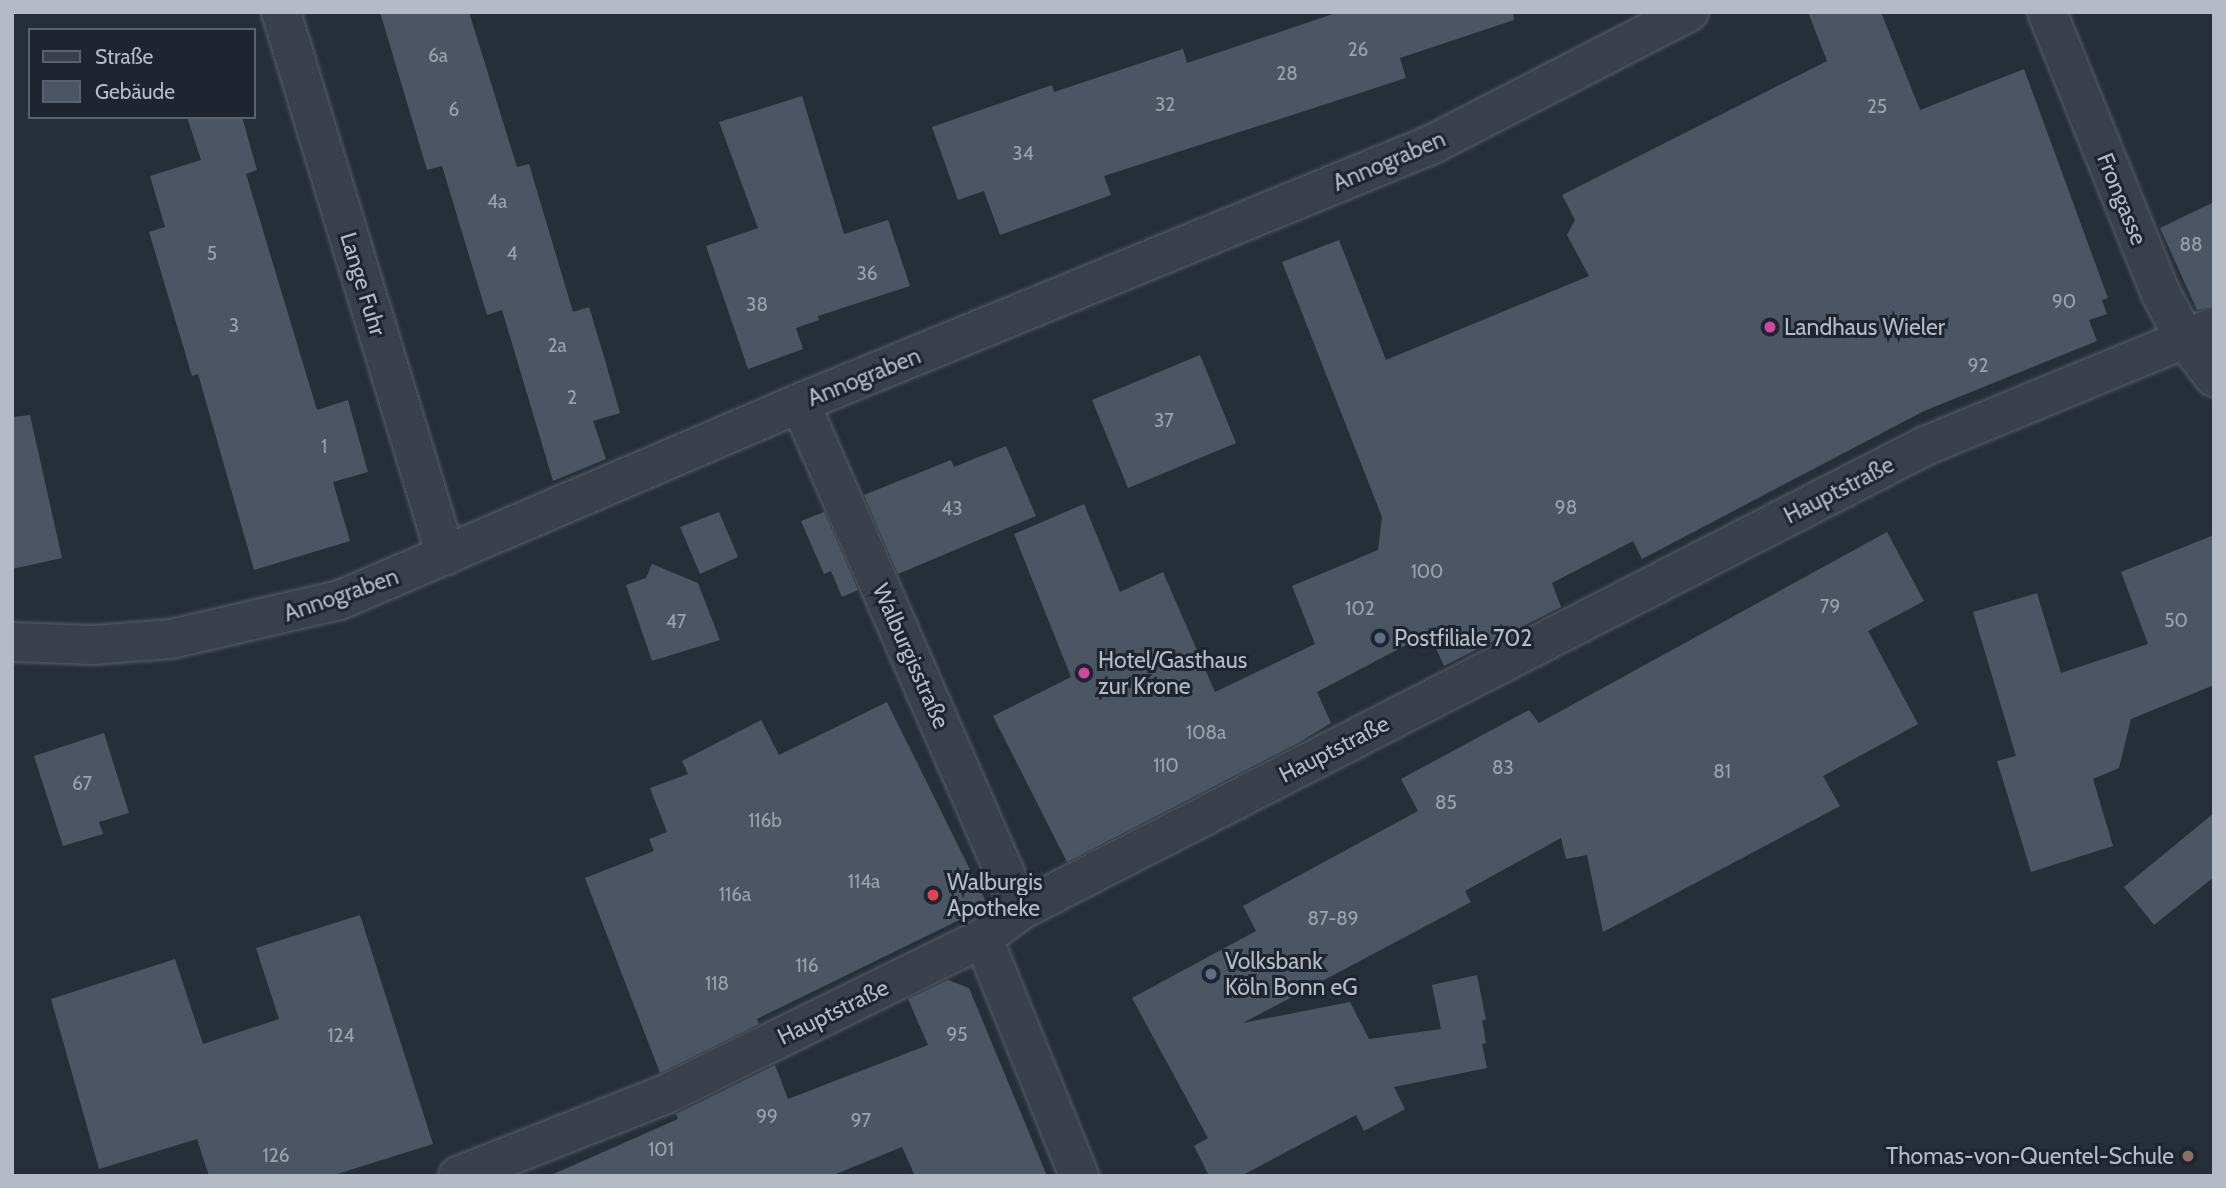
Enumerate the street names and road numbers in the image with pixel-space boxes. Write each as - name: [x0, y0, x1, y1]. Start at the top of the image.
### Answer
- street label: Annograben: [1329, 125, 1449, 197]
- street label: Frongasse: [2091, 149, 2153, 249]
- street label: Lange Fuhr: [334, 229, 392, 339]
- street label: Annograben: [803, 342, 925, 412]
- street label: Hauptstraße: [1779, 450, 1899, 530]
- street label: Annograben: [280, 562, 402, 628]
- street label: Walburgisstraße: [867, 579, 955, 733]
- street label: Hauptstraße: [1274, 709, 1394, 789]
- street label: Hauptstraße: [773, 973, 893, 1051]

